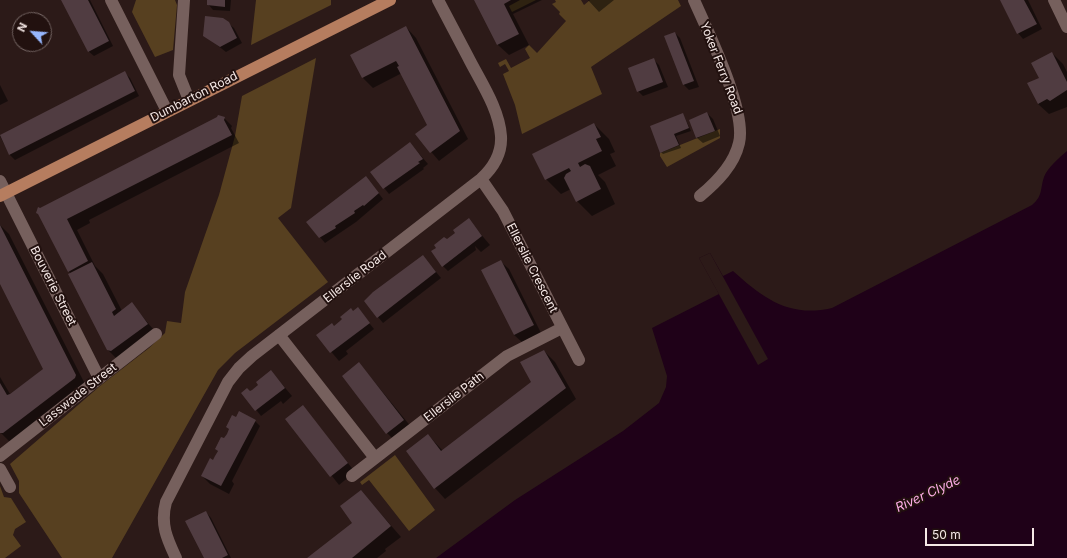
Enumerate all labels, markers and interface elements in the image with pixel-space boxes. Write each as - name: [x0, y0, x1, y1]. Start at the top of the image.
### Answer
- north arrow: [12, 12, 52, 52]
- text: N: [14, 20, 30, 34]
- street label: Yoker Ferry Road: [697, 20, 745, 116]
- street label: Dumbarton Road: [148, 69, 240, 125]
- street label: Ellerslie Crescent: [503, 221, 561, 315]
- street label: Bouverie Street: [27, 244, 79, 328]
- street label: Ellerslie Road: [321, 248, 389, 306]
- street label: Lasswade Street: [36, 360, 120, 430]
- street label: Ellerslie Path: [421, 369, 487, 425]
- water label: River Clyde: [893, 472, 963, 516]
- scale bar: [927, 520, 1036, 546]
- text: 50 m: [932, 527, 961, 542]

